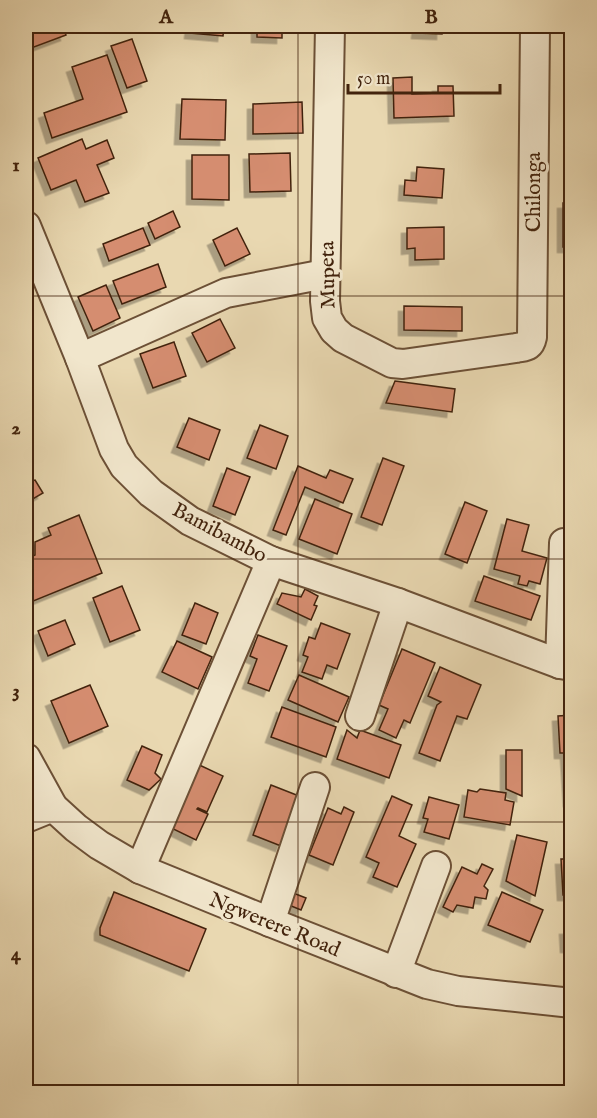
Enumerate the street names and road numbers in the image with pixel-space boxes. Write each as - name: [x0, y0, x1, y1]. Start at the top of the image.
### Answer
- street label: Chilonga: [521, 151, 548, 232]
- street label: Mupeta: [314, 240, 343, 309]
- street label: Bamibambo: [167, 497, 271, 570]
- street label: Ngwerere Road: [205, 887, 345, 964]

